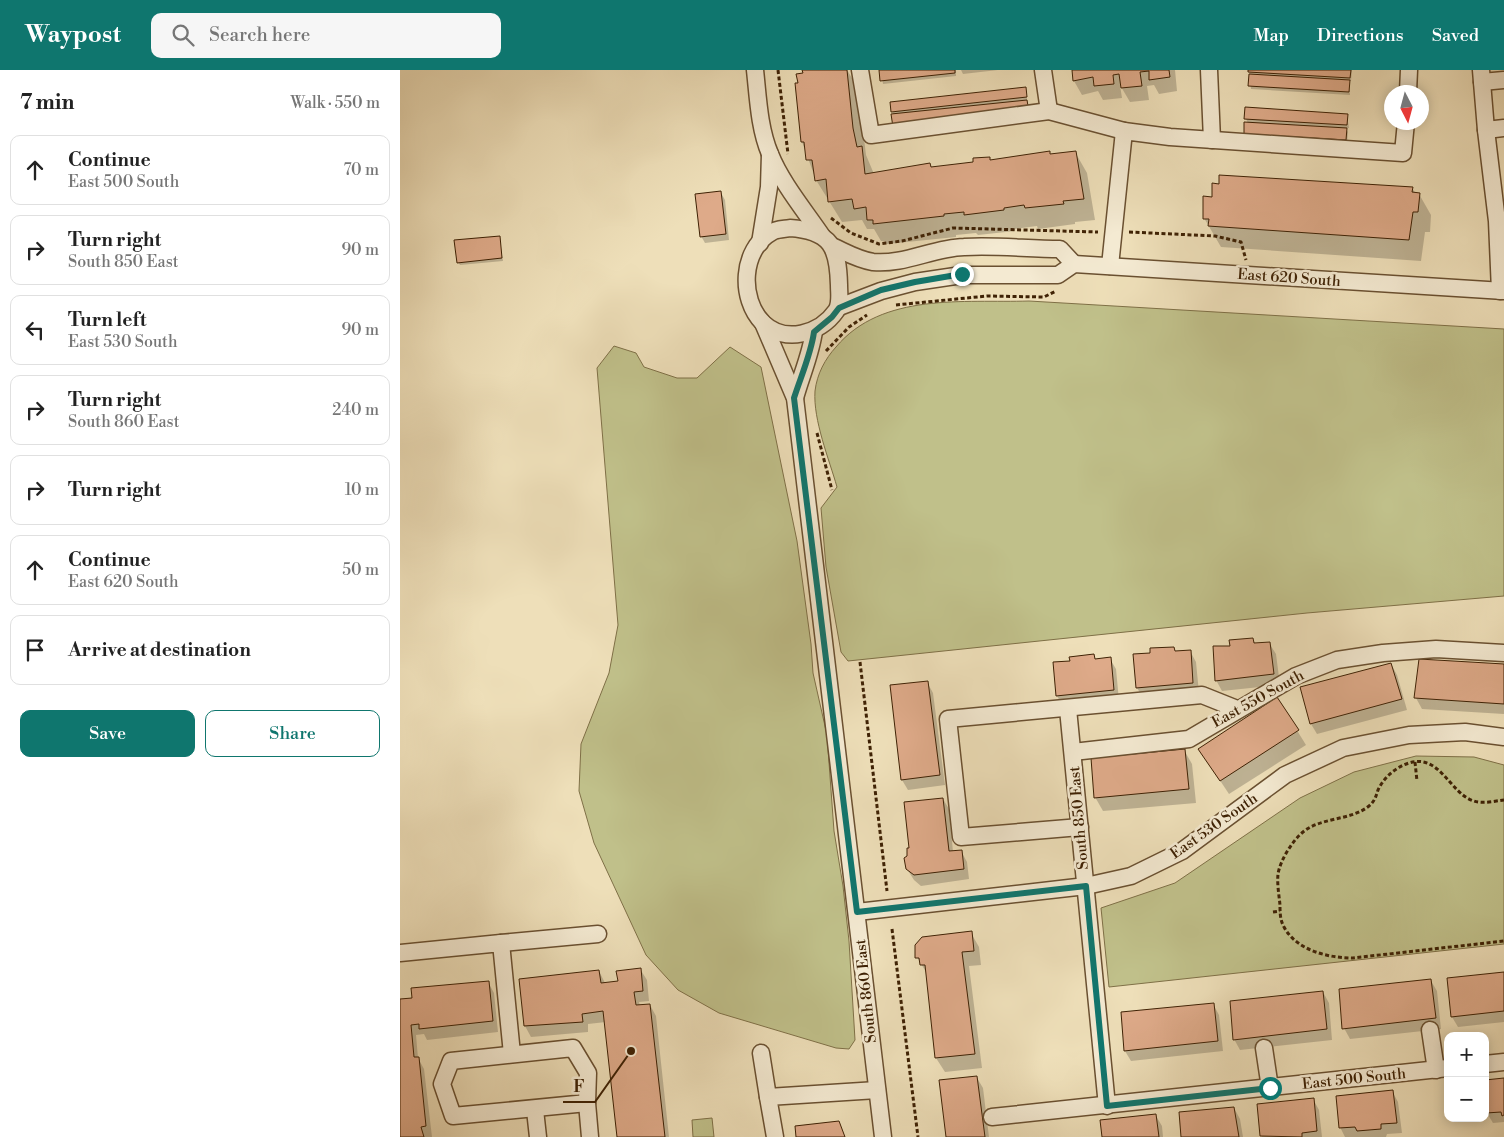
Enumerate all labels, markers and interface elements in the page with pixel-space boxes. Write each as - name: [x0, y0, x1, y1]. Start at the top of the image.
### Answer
- search box: [151, 13, 501, 58]
- text: Waypost: [25, 20, 121, 50]
- icon: search: [169, 21, 197, 49]
- text: Search here: [209, 23, 310, 47]
- text: Map: [1253, 24, 1289, 47]
- text: Directions: [1317, 24, 1404, 47]
- text: Saved: [1432, 24, 1479, 47]
- north arrow: [1384, 85, 1429, 130]
- text: 7 min: [20, 90, 74, 116]
- text: Walk · 550 m: [291, 93, 380, 113]
- text: Continue: [68, 148, 151, 172]
- icon: ahead: [21, 156, 49, 184]
- text: 70 m: [343, 160, 379, 180]
- text: East 500 South: [68, 172, 179, 192]
- text: Turn right: [68, 228, 161, 252]
- icon: right: [21, 236, 49, 264]
- text: 90 m: [341, 240, 379, 260]
- text: South 850 East: [68, 252, 178, 272]
- route end: [951, 263, 974, 286]
- street label: East 620 South: [1237, 265, 1341, 291]
- text: Turn left: [68, 308, 147, 332]
- icon: left: [21, 316, 49, 344]
- text: 90 m: [341, 320, 379, 340]
- text: East 530 South: [68, 332, 178, 352]
- text: Turn right: [68, 388, 161, 412]
- icon: right: [21, 396, 49, 424]
- text: 240 m: [332, 400, 379, 420]
- text: South 860 East: [68, 412, 179, 432]
- icon: right: [21, 476, 49, 504]
- text: Turn right: [68, 478, 161, 502]
- text: 10 m: [345, 480, 379, 500]
- text: Continue: [68, 548, 151, 572]
- icon: ahead: [21, 556, 49, 584]
- text: 50 m: [342, 560, 379, 580]
- text: East 620 South: [68, 572, 179, 592]
- icon: arrive: [21, 636, 49, 664]
- text: Arrive at destination: [68, 638, 251, 662]
- street label: East 550 South: [1209, 666, 1308, 732]
- button: Save: [20, 710, 195, 757]
- button: Share: [205, 710, 380, 757]
- street label: South 850 East: [1065, 765, 1093, 870]
- street label: East 530 South: [1167, 789, 1262, 863]
- street label: South 860 East: [851, 937, 881, 1044]
- map controls: [1444, 1032, 1489, 1122]
- button: +: [1444, 1032, 1489, 1077]
- street label: East 500 South: [1301, 1064, 1407, 1094]
- callout: F: [563, 1071, 595, 1102]
- text: F: [573, 1077, 585, 1097]
- route start: [1259, 1077, 1282, 1100]
- button: −: [1444, 1077, 1489, 1122]

